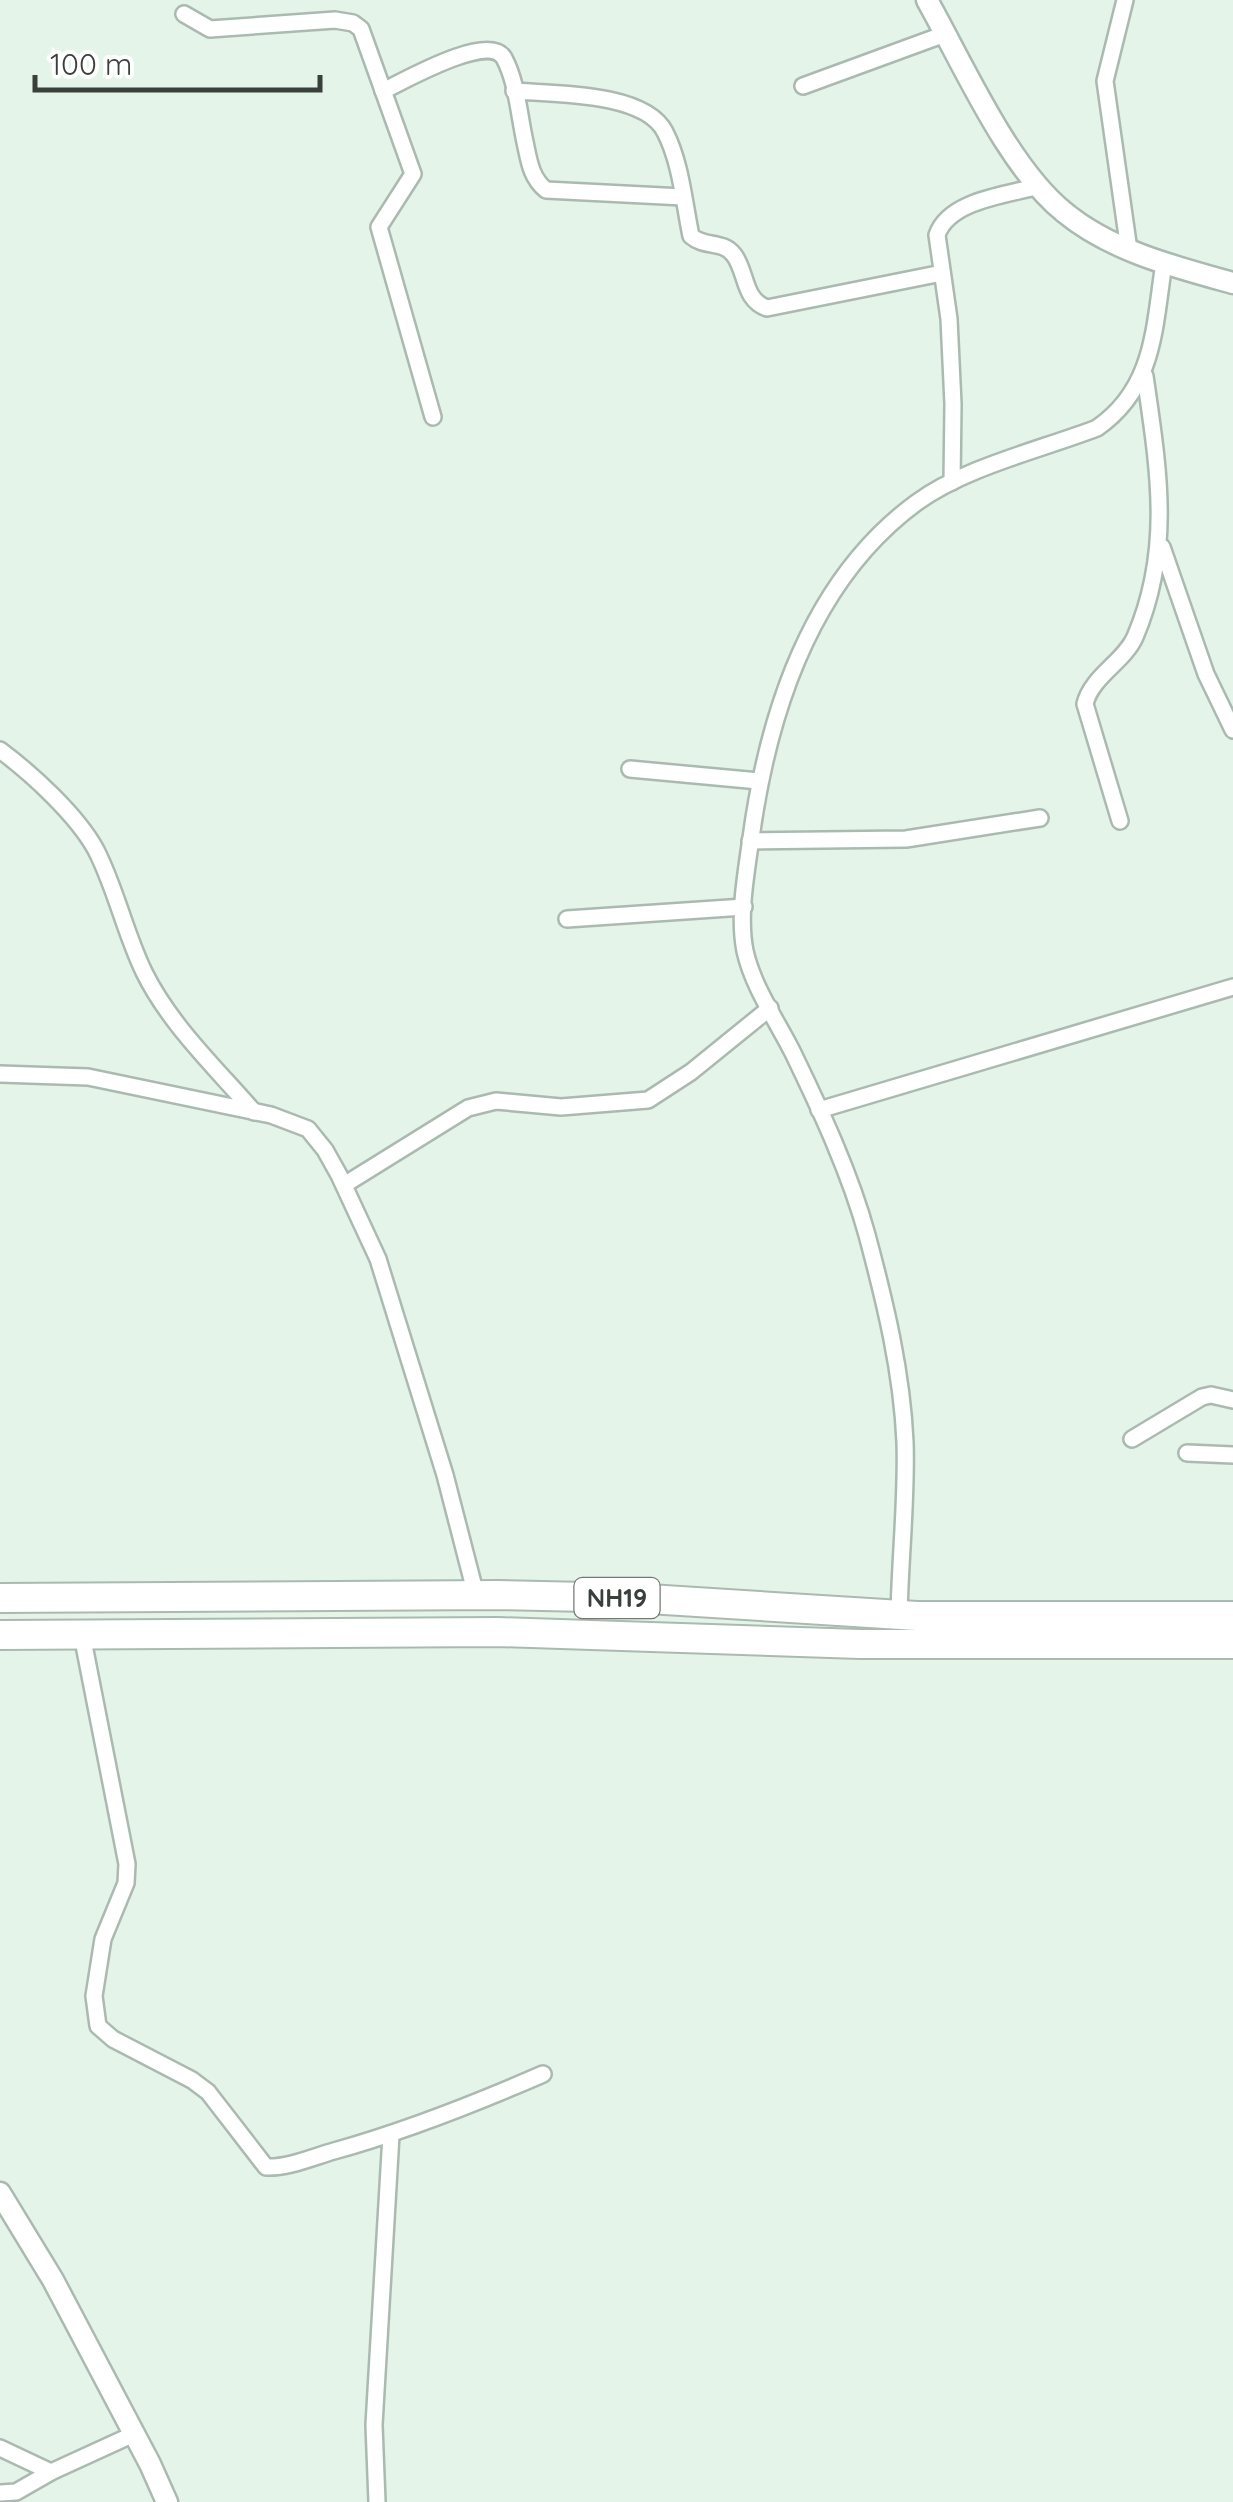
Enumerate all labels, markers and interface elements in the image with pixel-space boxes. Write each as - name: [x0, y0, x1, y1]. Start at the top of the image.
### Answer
- scale bar: [35, 30, 320, 92]
- text: 100 m: [50, 45, 132, 83]
- road number: NH19: [574, 1578, 660, 1618]

